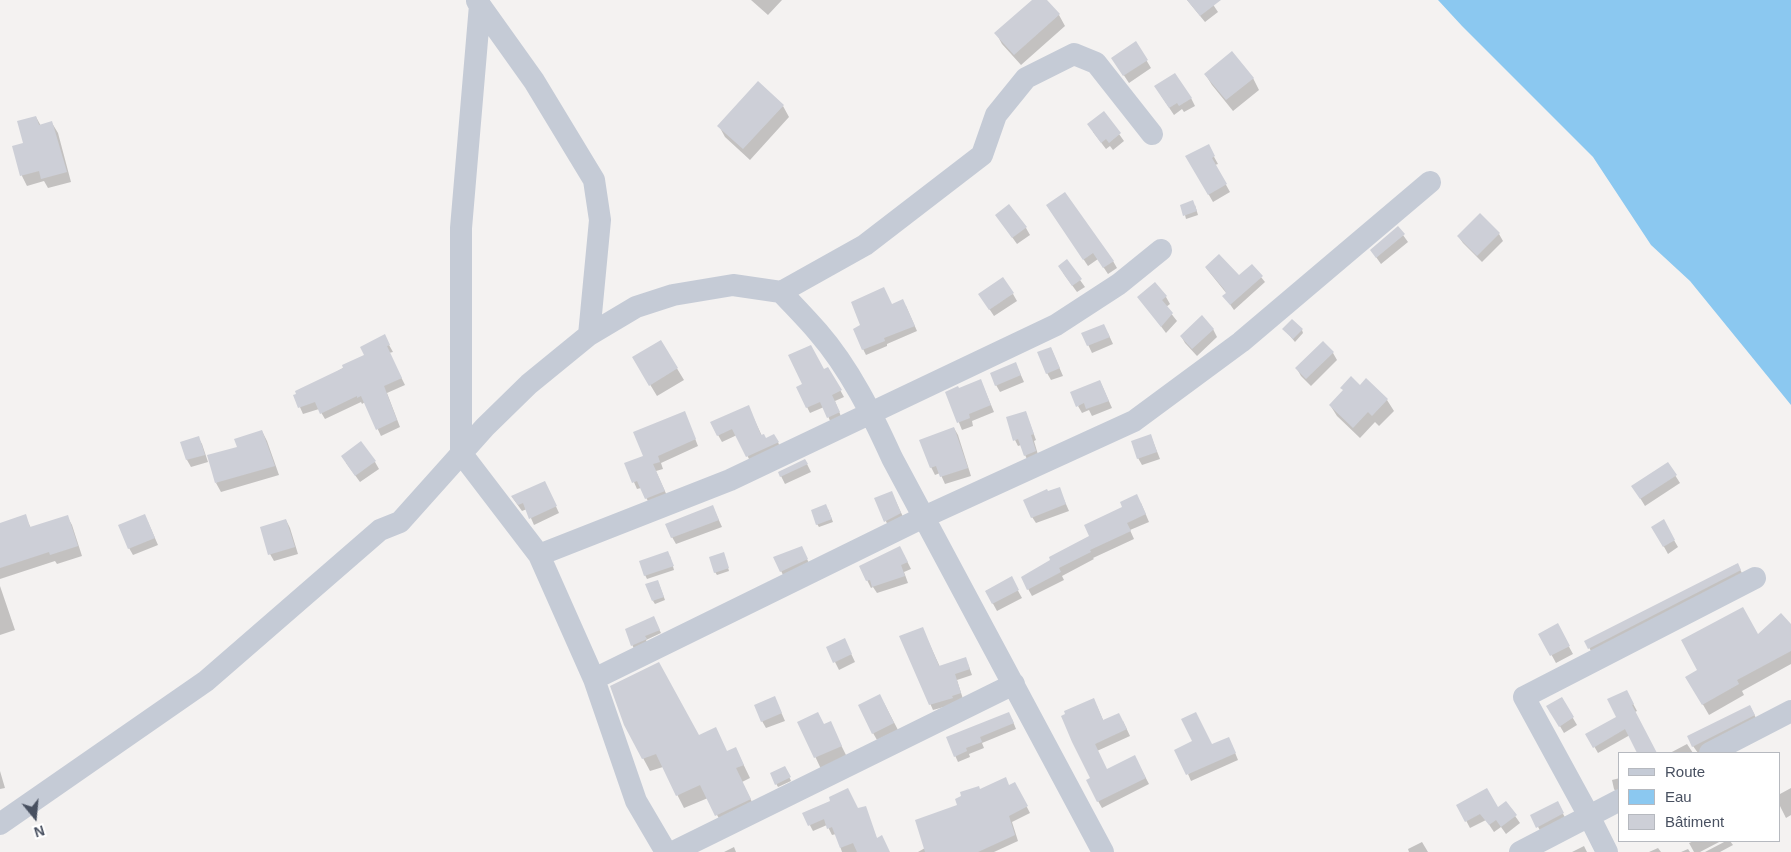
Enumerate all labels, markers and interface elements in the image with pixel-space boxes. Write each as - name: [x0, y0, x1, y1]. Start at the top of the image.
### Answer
- legend: [1618, 752, 1781, 842]
- text: Route: [1665, 763, 1705, 780]
- text: Eau: [1665, 788, 1692, 805]
- north arrow: [10, 792, 60, 842]
- text: Bâtiment: [1665, 813, 1724, 830]
- text: N: [32, 822, 47, 840]

